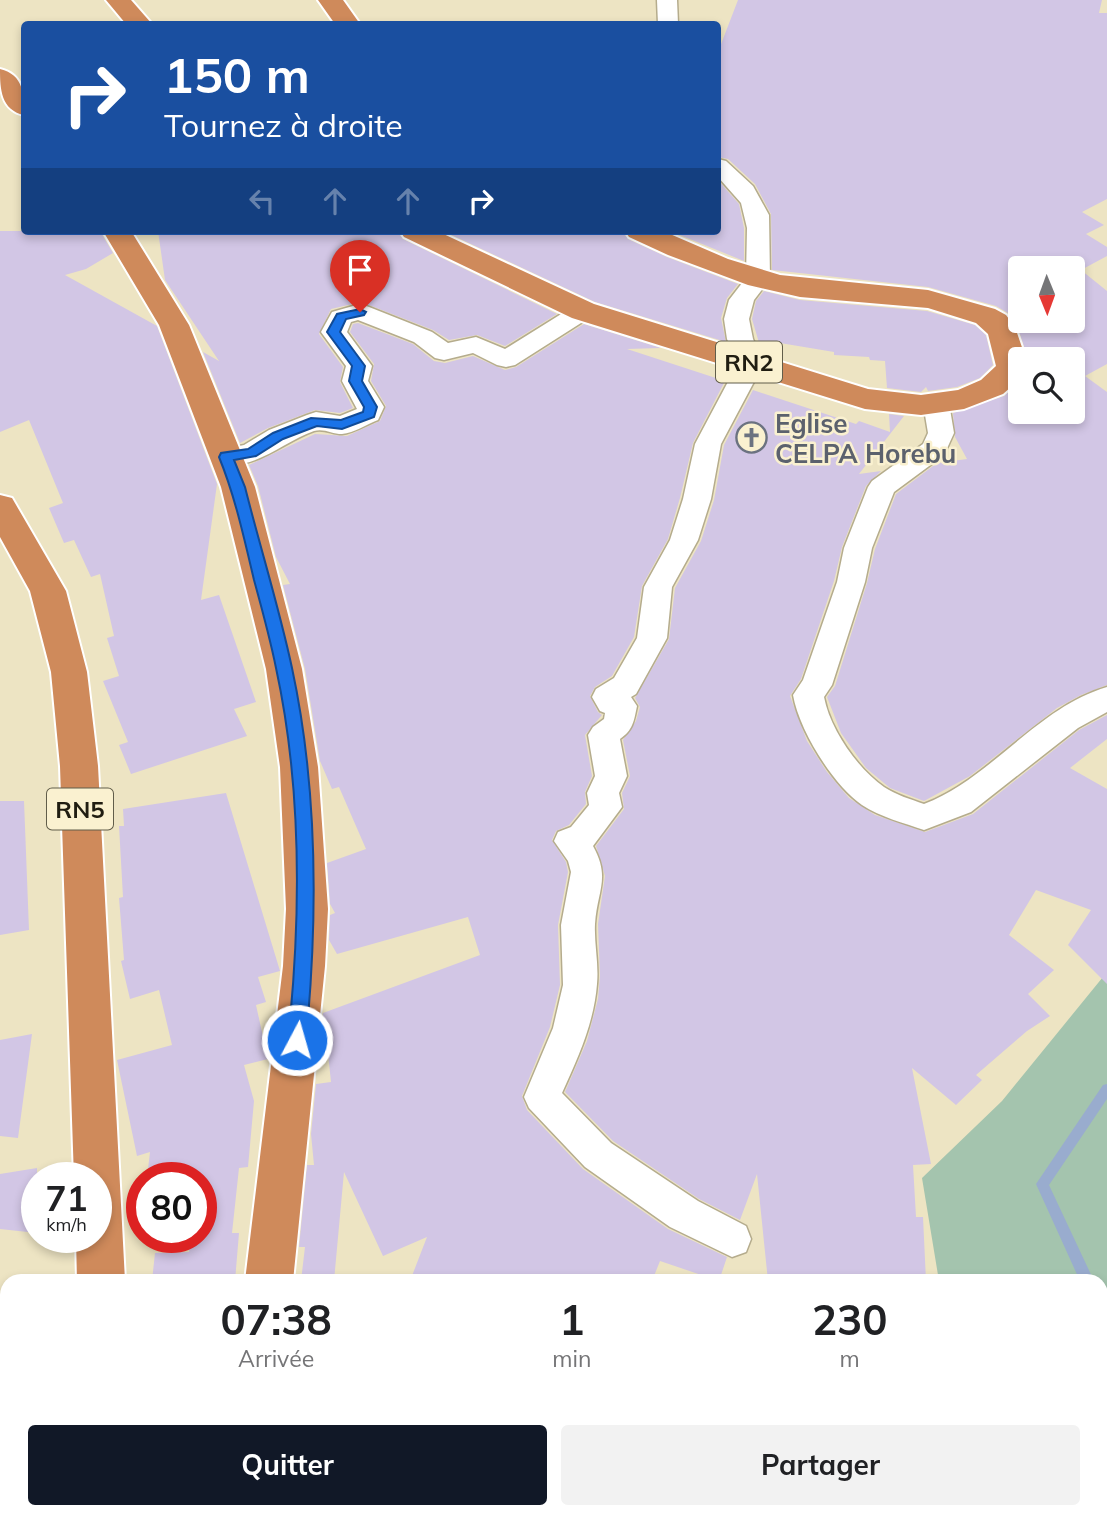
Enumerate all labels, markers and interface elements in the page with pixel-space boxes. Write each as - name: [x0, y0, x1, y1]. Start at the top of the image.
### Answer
- text: 150 m: [164, 44, 310, 105]
- icon: right: [49, 49, 140, 140]
- text: Tournez à droite: [164, 105, 403, 145]
- icon: left: [243, 182, 281, 220]
- icon: ahead: [316, 182, 354, 220]
- icon: ahead: [389, 182, 427, 220]
- icon: right: [462, 182, 500, 220]
- pin: [330, 240, 390, 312]
- icon: arrive: [341, 251, 379, 289]
- north arrow: [1008, 256, 1085, 332]
- map controls: [1008, 256, 1085, 424]
- road number: RN2: [716, 342, 782, 382]
- button: search: [1008, 347, 1085, 424]
- place label: Eglise CELPA Horebu: [775, 407, 956, 470]
- church icon: Eglise CELPA Horebu: [735, 421, 769, 455]
- road number: RN5: [47, 788, 113, 830]
- position arrow: [260, 1003, 334, 1077]
- speed limit sign: 80: [126, 1162, 217, 1253]
- text: 71: [45, 1176, 88, 1220]
- text: km/h: [46, 1213, 87, 1236]
- text: 07:38: [221, 1293, 332, 1346]
- text: 1: [559, 1293, 584, 1346]
- text: 230: [812, 1293, 887, 1346]
- text: Arrivée: [238, 1344, 314, 1373]
- text: min: [552, 1344, 591, 1373]
- text: m: [840, 1344, 860, 1373]
- button: Quitter: [28, 1425, 547, 1505]
- button: Partager: [561, 1425, 1080, 1505]

